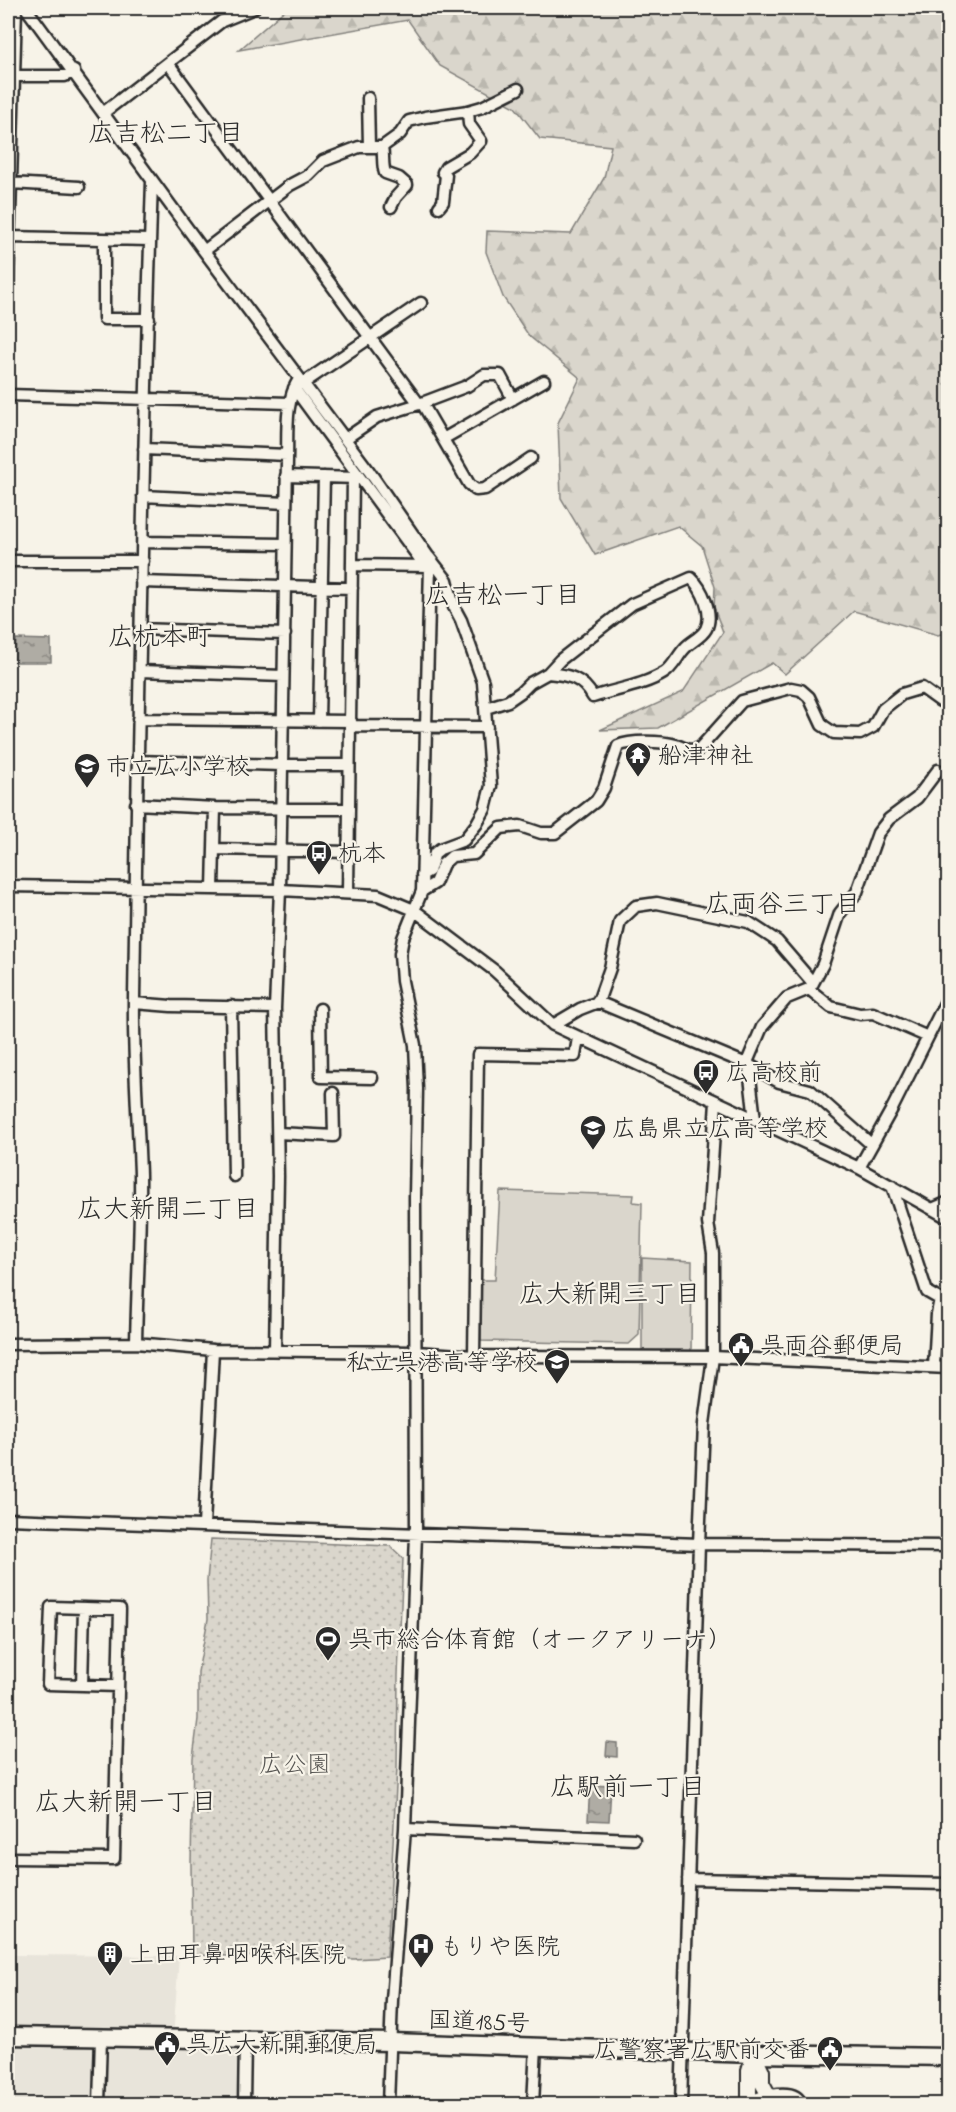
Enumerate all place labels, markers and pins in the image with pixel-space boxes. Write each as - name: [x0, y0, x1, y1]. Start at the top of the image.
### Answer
- temple icon: 船津神社: [623, 740, 653, 778]
- place label: 船津神社: [658, 740, 754, 775]
- school or university icon: 市立広小学校: [72, 751, 102, 789]
- place label: 市立広小学校: [106, 751, 250, 786]
- bus stop icon: 杭本: [304, 838, 334, 876]
- place label: 杭本: [338, 838, 386, 873]
- bus stop icon: 広高校前: [691, 1057, 721, 1095]
- place label: 広高校前: [726, 1057, 822, 1092]
- school or university icon: 広島県立広高等学校: [578, 1113, 608, 1151]
- place label: 広島県立広高等学校: [612, 1113, 828, 1148]
- public building icon: 呉両谷郵便局: [726, 1330, 756, 1368]
- place label: 呉両谷郵便局: [760, 1330, 904, 1365]
- place label: 私立呉港高等学校: [346, 1347, 538, 1382]
- school or university icon: 私立呉港高等学校: [542, 1347, 572, 1385]
- sports icon: 呉市総合体育館（オークアリーナ）: [313, 1624, 343, 1662]
- place label: 呉市総合体育館（オークアリーナ）: [348, 1624, 732, 1659]
- hospital icon: もりや医院: [406, 1931, 436, 1969]
- place label: もりや医院: [440, 1931, 560, 1966]
- building icon: 上田耳鼻咽喉科医院: [95, 1939, 125, 1977]
- place label: 上田耳鼻咽喉科医院: [130, 1939, 346, 1974]
- public building icon: 呉広大新開郵便局: [152, 2029, 182, 2067]
- place label: 呉広大新開郵便局: [186, 2029, 378, 2064]
- place label: 広警察署広駅前交番: [594, 2034, 810, 2069]
- public building icon: 広警察署広駅前交番: [815, 2034, 845, 2072]

